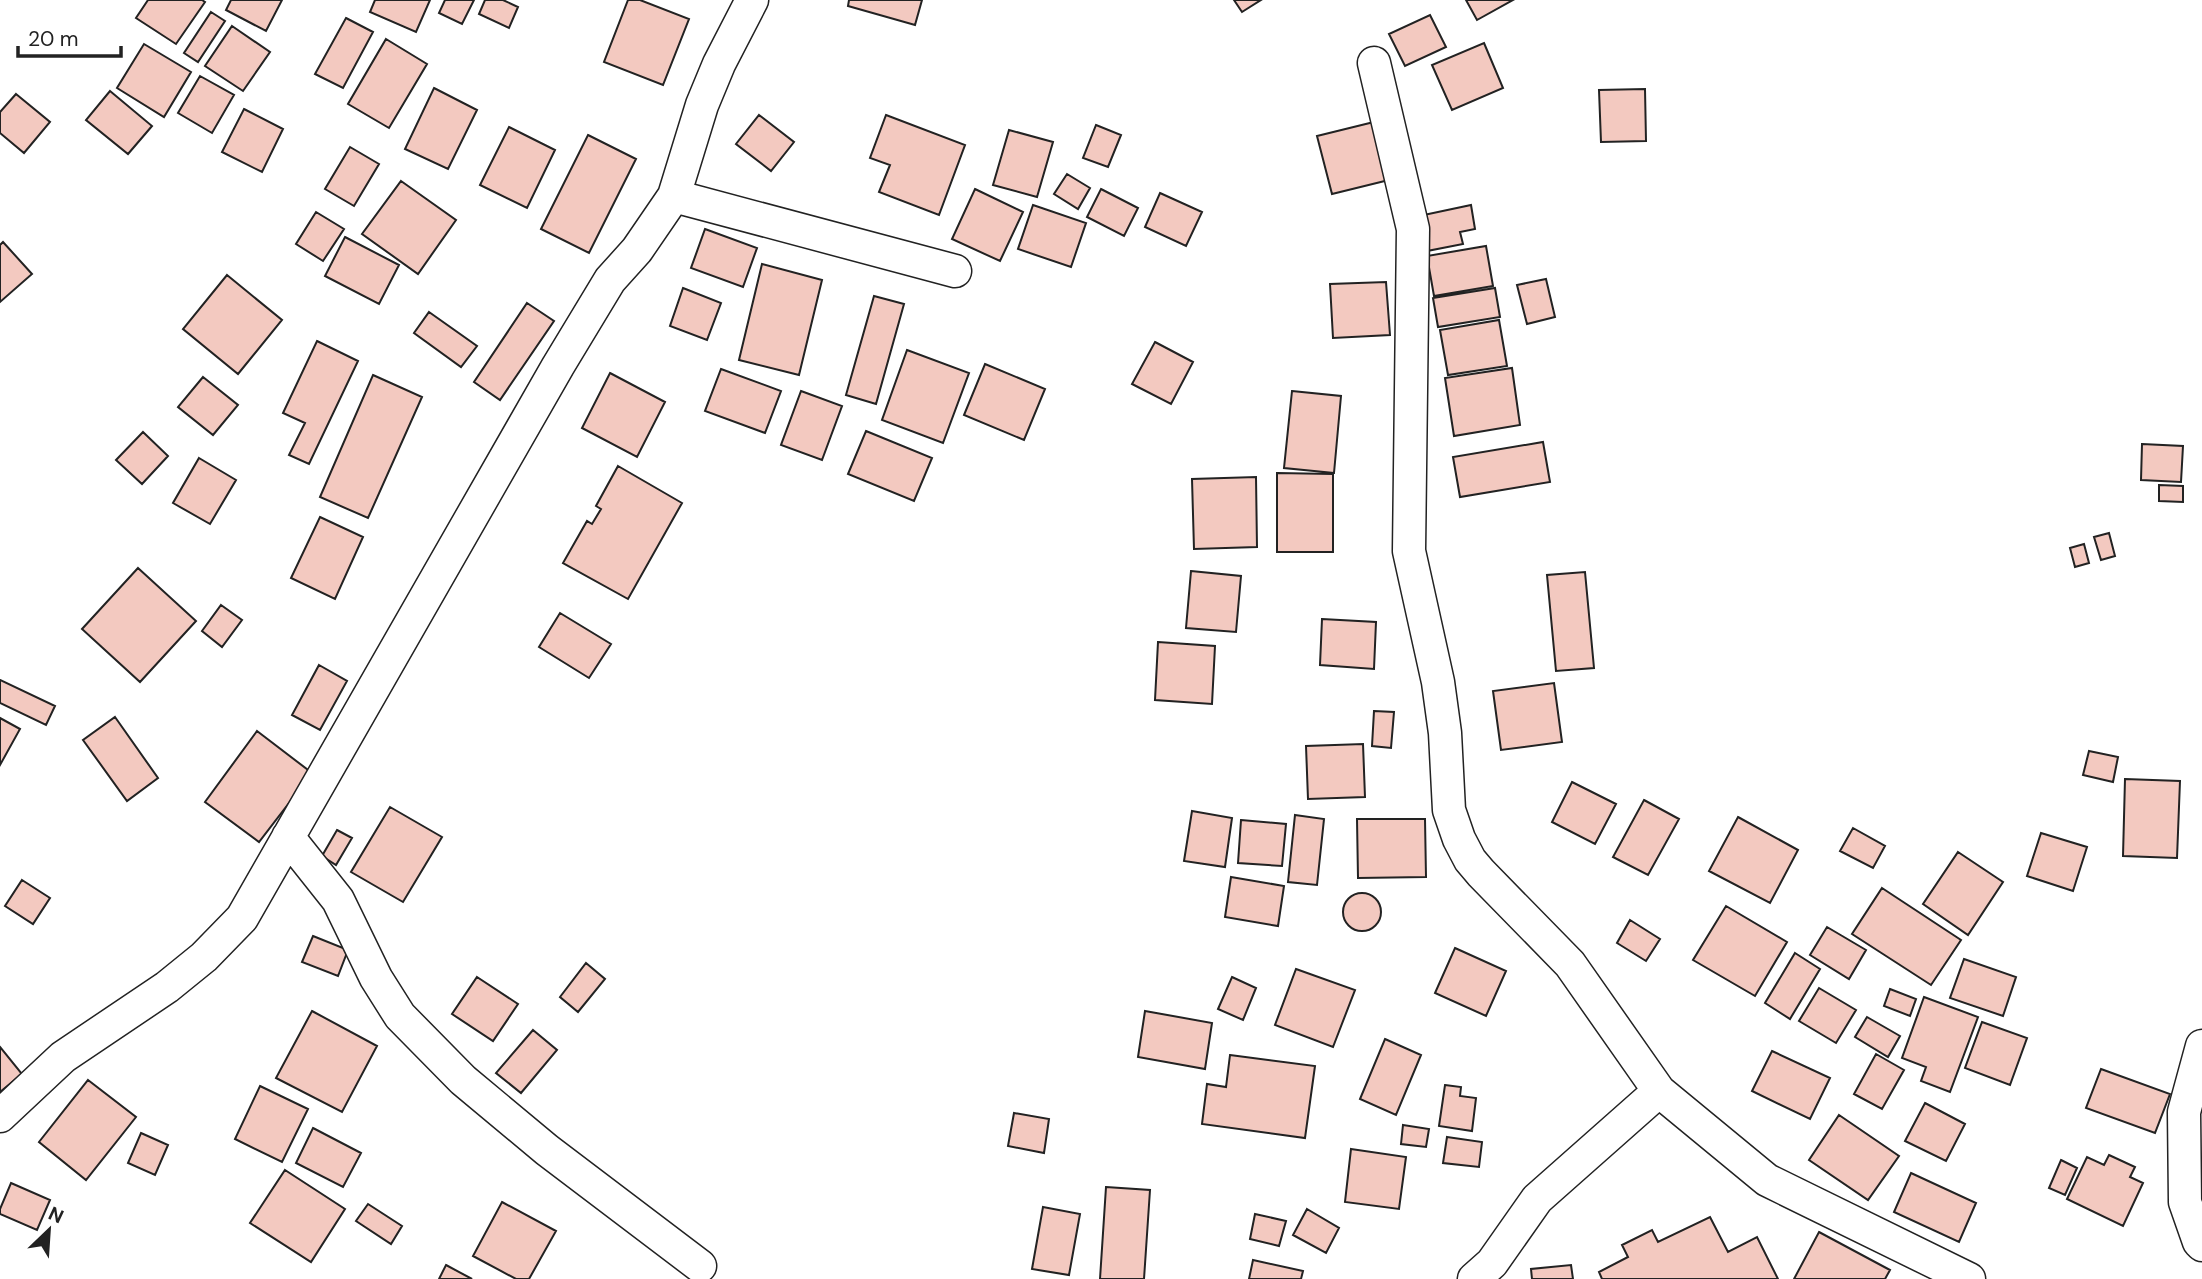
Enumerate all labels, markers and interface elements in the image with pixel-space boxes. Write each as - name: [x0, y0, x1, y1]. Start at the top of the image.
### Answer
- scale bar: [18, 14, 121, 58]
- text: 20 m: [28, 25, 79, 53]
- north arrow: [14, 1195, 84, 1265]
- text: N: [44, 1201, 68, 1229]

